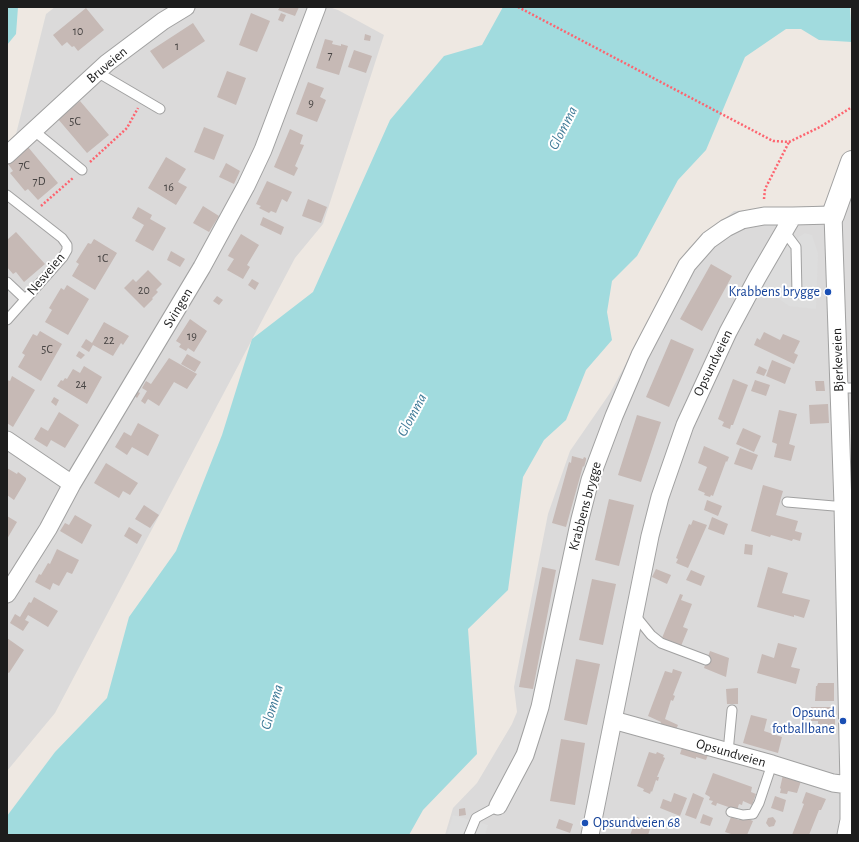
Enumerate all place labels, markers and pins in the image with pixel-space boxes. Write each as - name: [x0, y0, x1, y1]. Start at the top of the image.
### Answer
- place label: Krabbens brygge: [729, 284, 820, 300]
- marker: Krabbens brygge: [823, 287, 833, 297]
- place label: Opsund fotballbane: [772, 705, 835, 738]
- marker: Opsund fotballbane: [838, 716, 848, 726]
- place label: Opsundveien 68: [593, 815, 680, 831]
- marker: Opsundveien 68: [580, 818, 590, 828]

